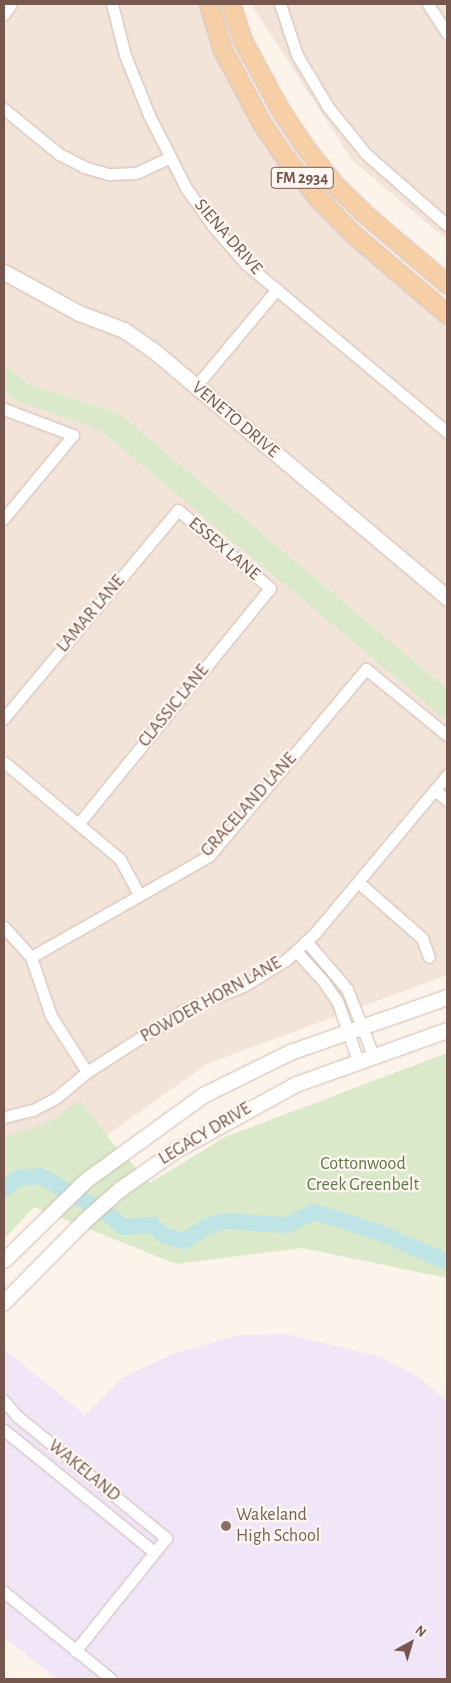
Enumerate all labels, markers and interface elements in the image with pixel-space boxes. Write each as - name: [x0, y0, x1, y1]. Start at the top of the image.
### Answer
- road number: FM 2934: [270, 164, 334, 192]
- street label: SIENA DRIVE: [189, 195, 267, 279]
- street label: VENETO DRIVE: [187, 377, 283, 463]
- street label: ESSEX LANE: [184, 513, 264, 585]
- street label: LAMAR LANE: [52, 571, 130, 657]
- street label: CLASSIC LANE: [134, 660, 214, 752]
- street label: GRACELAND LANE: [197, 748, 301, 862]
- street label: POWDER HORN LANE: [137, 952, 285, 1048]
- street label: LEGACY DRIVE: [155, 1098, 255, 1170]
- park label: Cottonwood Creek Greenbelt: [307, 1154, 419, 1196]
- street label: WAKELAND: [44, 1435, 124, 1507]
- place label: Wakeland High School: [236, 1505, 320, 1548]
- marker: Wakeland High School: [220, 1520, 232, 1532]
- north arrow: [386, 1618, 436, 1668]
- text: N: [412, 1623, 429, 1640]

